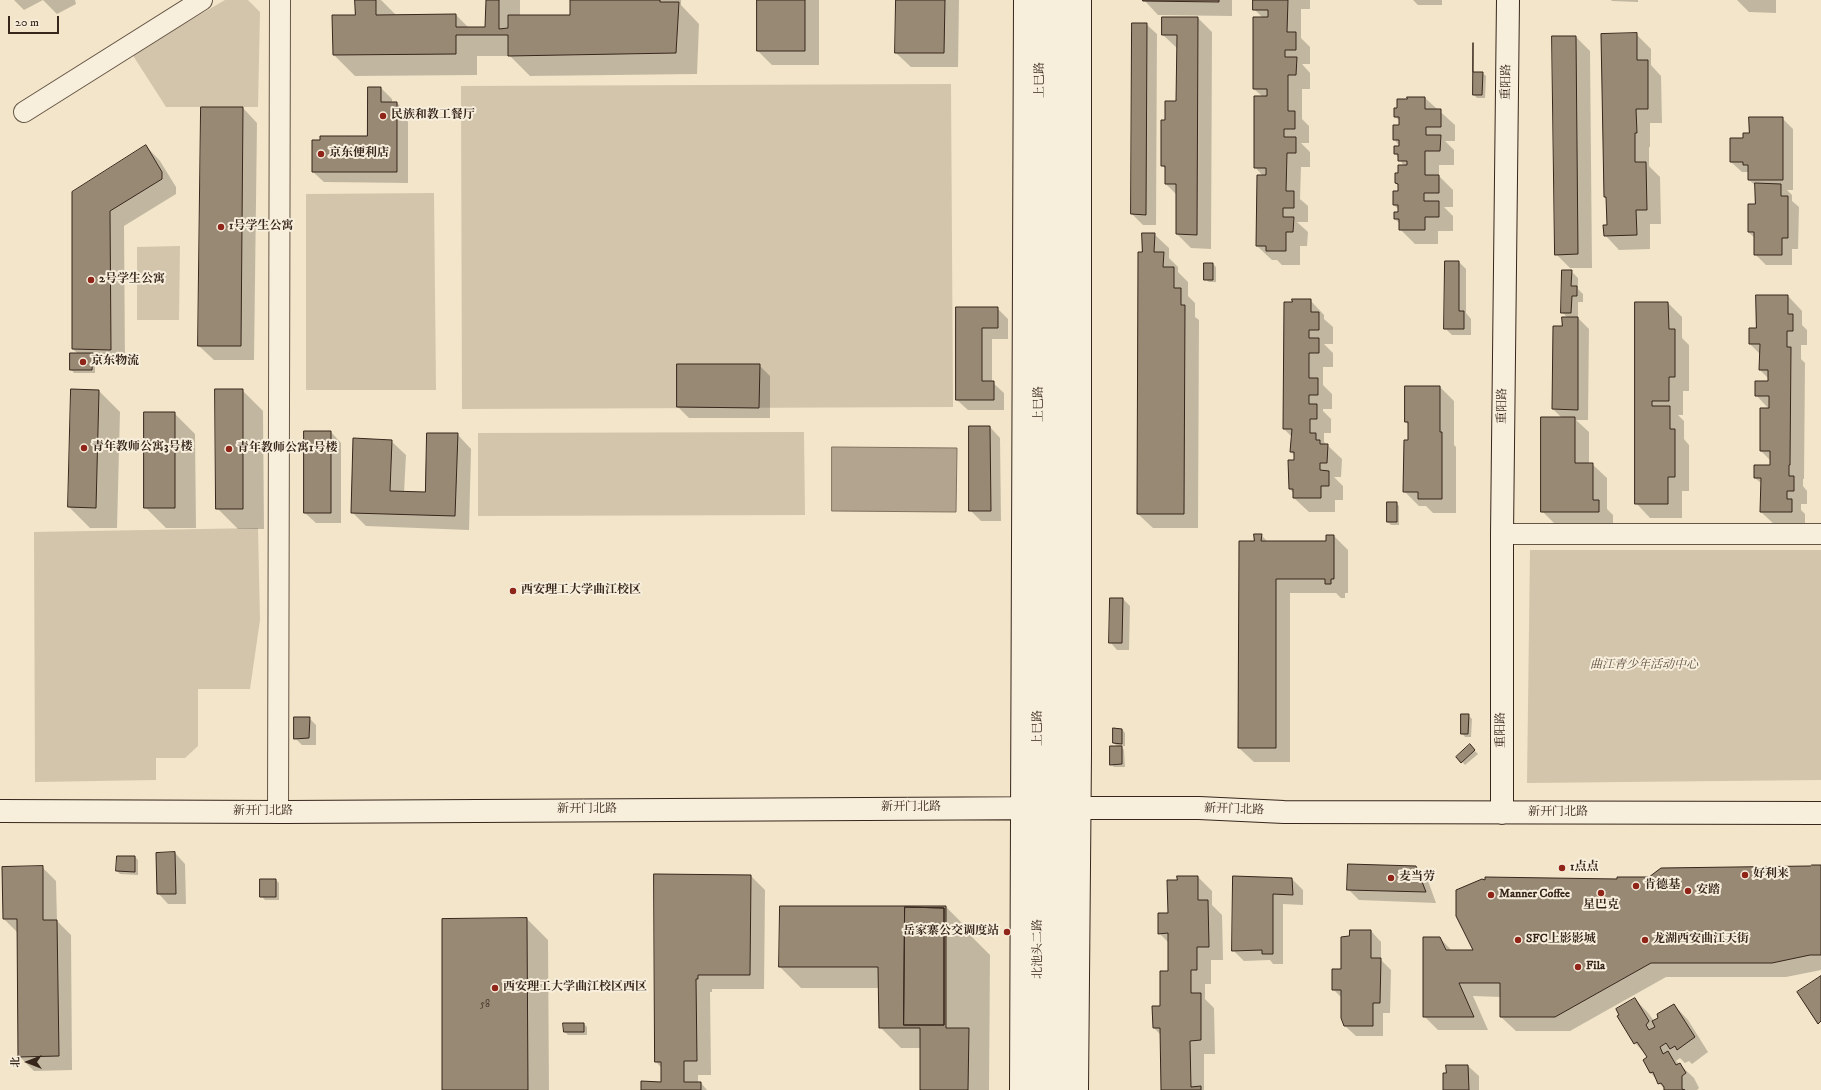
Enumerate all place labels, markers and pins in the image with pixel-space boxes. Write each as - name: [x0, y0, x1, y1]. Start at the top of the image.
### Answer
- place label: 民族和教工餐厅: [391, 109, 475, 123]
- marker: 民族和教工餐厅: [378, 111, 388, 121]
- place label: 京东便利店: [329, 147, 389, 161]
- marker: 京东便利店: [316, 149, 326, 159]
- place label: 1号学生公寓: [229, 220, 293, 234]
- marker: 1号学生公寓: [216, 222, 226, 232]
- place label: 2号学生公寓: [99, 273, 165, 287]
- marker: 2号学生公寓: [86, 275, 96, 285]
- place label: 京东物流: [91, 355, 139, 369]
- marker: 京东物流: [78, 357, 88, 367]
- place label: 青年教师公寓3号楼: [92, 441, 192, 455]
- place label: 青年教师公寓1号楼: [237, 442, 337, 456]
- marker: 青年教师公寓3号楼: [79, 443, 89, 453]
- marker: 青年教师公寓1号楼: [224, 444, 234, 454]
- place label: 西安理工大学曲江校区: [521, 584, 641, 598]
- marker: 西安理工大学曲江校区: [508, 586, 518, 596]
- place label: 1点点: [1570, 861, 1598, 875]
- marker: 1点点: [1557, 863, 1567, 873]
- place label: 好利来: [1753, 868, 1789, 882]
- marker: 好利来: [1740, 870, 1750, 880]
- place label: 麦当劳: [1399, 871, 1435, 885]
- marker: 麦当劳: [1386, 873, 1396, 883]
- place label: 肯德基: [1644, 879, 1680, 893]
- marker: 肯德基: [1631, 881, 1641, 891]
- place label: 安踏: [1696, 884, 1720, 898]
- marker: 安踏: [1683, 886, 1693, 896]
- place label: Manner Coffee: [1499, 888, 1570, 902]
- marker: 星巴克: [1596, 888, 1606, 898]
- marker: Manner Coffee: [1486, 890, 1496, 900]
- place label: 星巴克: [1583, 899, 1619, 913]
- place label: 岳家寨公交调度站: [903, 925, 999, 939]
- marker: 岳家寨公交调度站: [1002, 927, 1012, 937]
- place label: SFC上影影城: [1526, 933, 1596, 947]
- place label: 龙湖西安曲江天街: [1653, 933, 1749, 947]
- marker: SFC上影影城: [1513, 935, 1523, 945]
- marker: 龙湖西安曲江天街: [1640, 935, 1650, 945]
- place label: Fila: [1586, 960, 1605, 974]
- marker: Fila: [1573, 962, 1583, 972]
- place label: 西安理工大学曲江校区西区: [503, 981, 647, 995]
- marker: 西安理工大学曲江校区西区: [490, 983, 500, 993]

